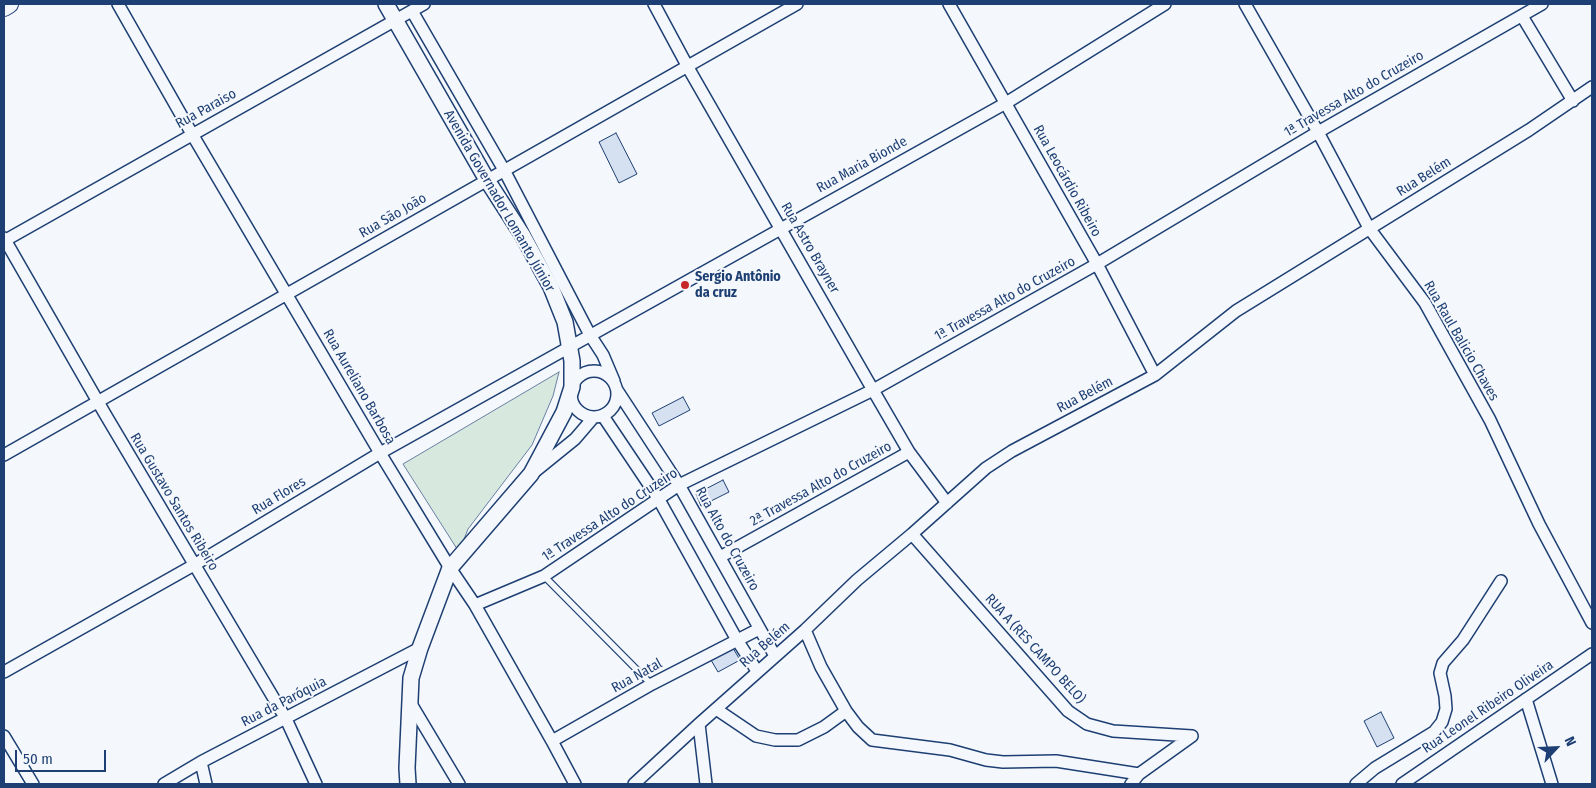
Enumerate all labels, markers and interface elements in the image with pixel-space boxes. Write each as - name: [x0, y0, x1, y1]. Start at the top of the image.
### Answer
- street label: 1ª Travessa Alto do Cruzeiro: [1281, 47, 1427, 141]
- street label: Rua Paraiso: [173, 85, 239, 133]
- street label: Avenida Governador Lomanto Júnior: [440, 107, 558, 295]
- street label: Rua Leocárdio Ribeiro: [1029, 122, 1105, 240]
- street label: Rua Maria Bionde: [814, 133, 910, 197]
- street label: Rua Belém: [1394, 154, 1454, 200]
- street label: Rua São João: [356, 190, 430, 242]
- street label: Rua Astro Brayner: [777, 199, 843, 297]
- street label: 1ª Travessa Alto do Cruzeiro: [932, 253, 1078, 345]
- place label: Sergio Antônio da cruz: [695, 269, 781, 302]
- street label: Rua Raul Balicio Chaves: [1420, 278, 1502, 404]
- marker: Sergio Antônio da cruz: [679, 279, 691, 291]
- street label: Rua Aureliano Barbosa: [319, 326, 399, 448]
- street label: Rua Belém: [1054, 373, 1116, 417]
- street label: Rua Gustavo Santos Ribeiro: [126, 430, 222, 574]
- street label: 2ª Travessa Alto do Cruzeiro: [747, 438, 895, 530]
- street label: 1ª Travessa Alto do Cruzeiro: [539, 465, 681, 565]
- street label: Rua Flores: [249, 473, 309, 519]
- street label: Rua Alto do Cruzeiro: [691, 484, 763, 594]
- street label: RUA A (RES CAMPO BELO): [981, 591, 1089, 707]
- street label: Rua Belém: [736, 619, 794, 671]
- street label: Rua Natal: [609, 655, 665, 697]
- street label: Rua Leonel Ribeiro Oliveira: [1419, 657, 1557, 757]
- street label: Rua da Paróquia: [239, 673, 329, 731]
- north arrow: [1531, 723, 1581, 773]
- text: N: [1561, 734, 1580, 749]
- scale bar: [18, 740, 109, 772]
- text: 50 m: [23, 750, 53, 768]

